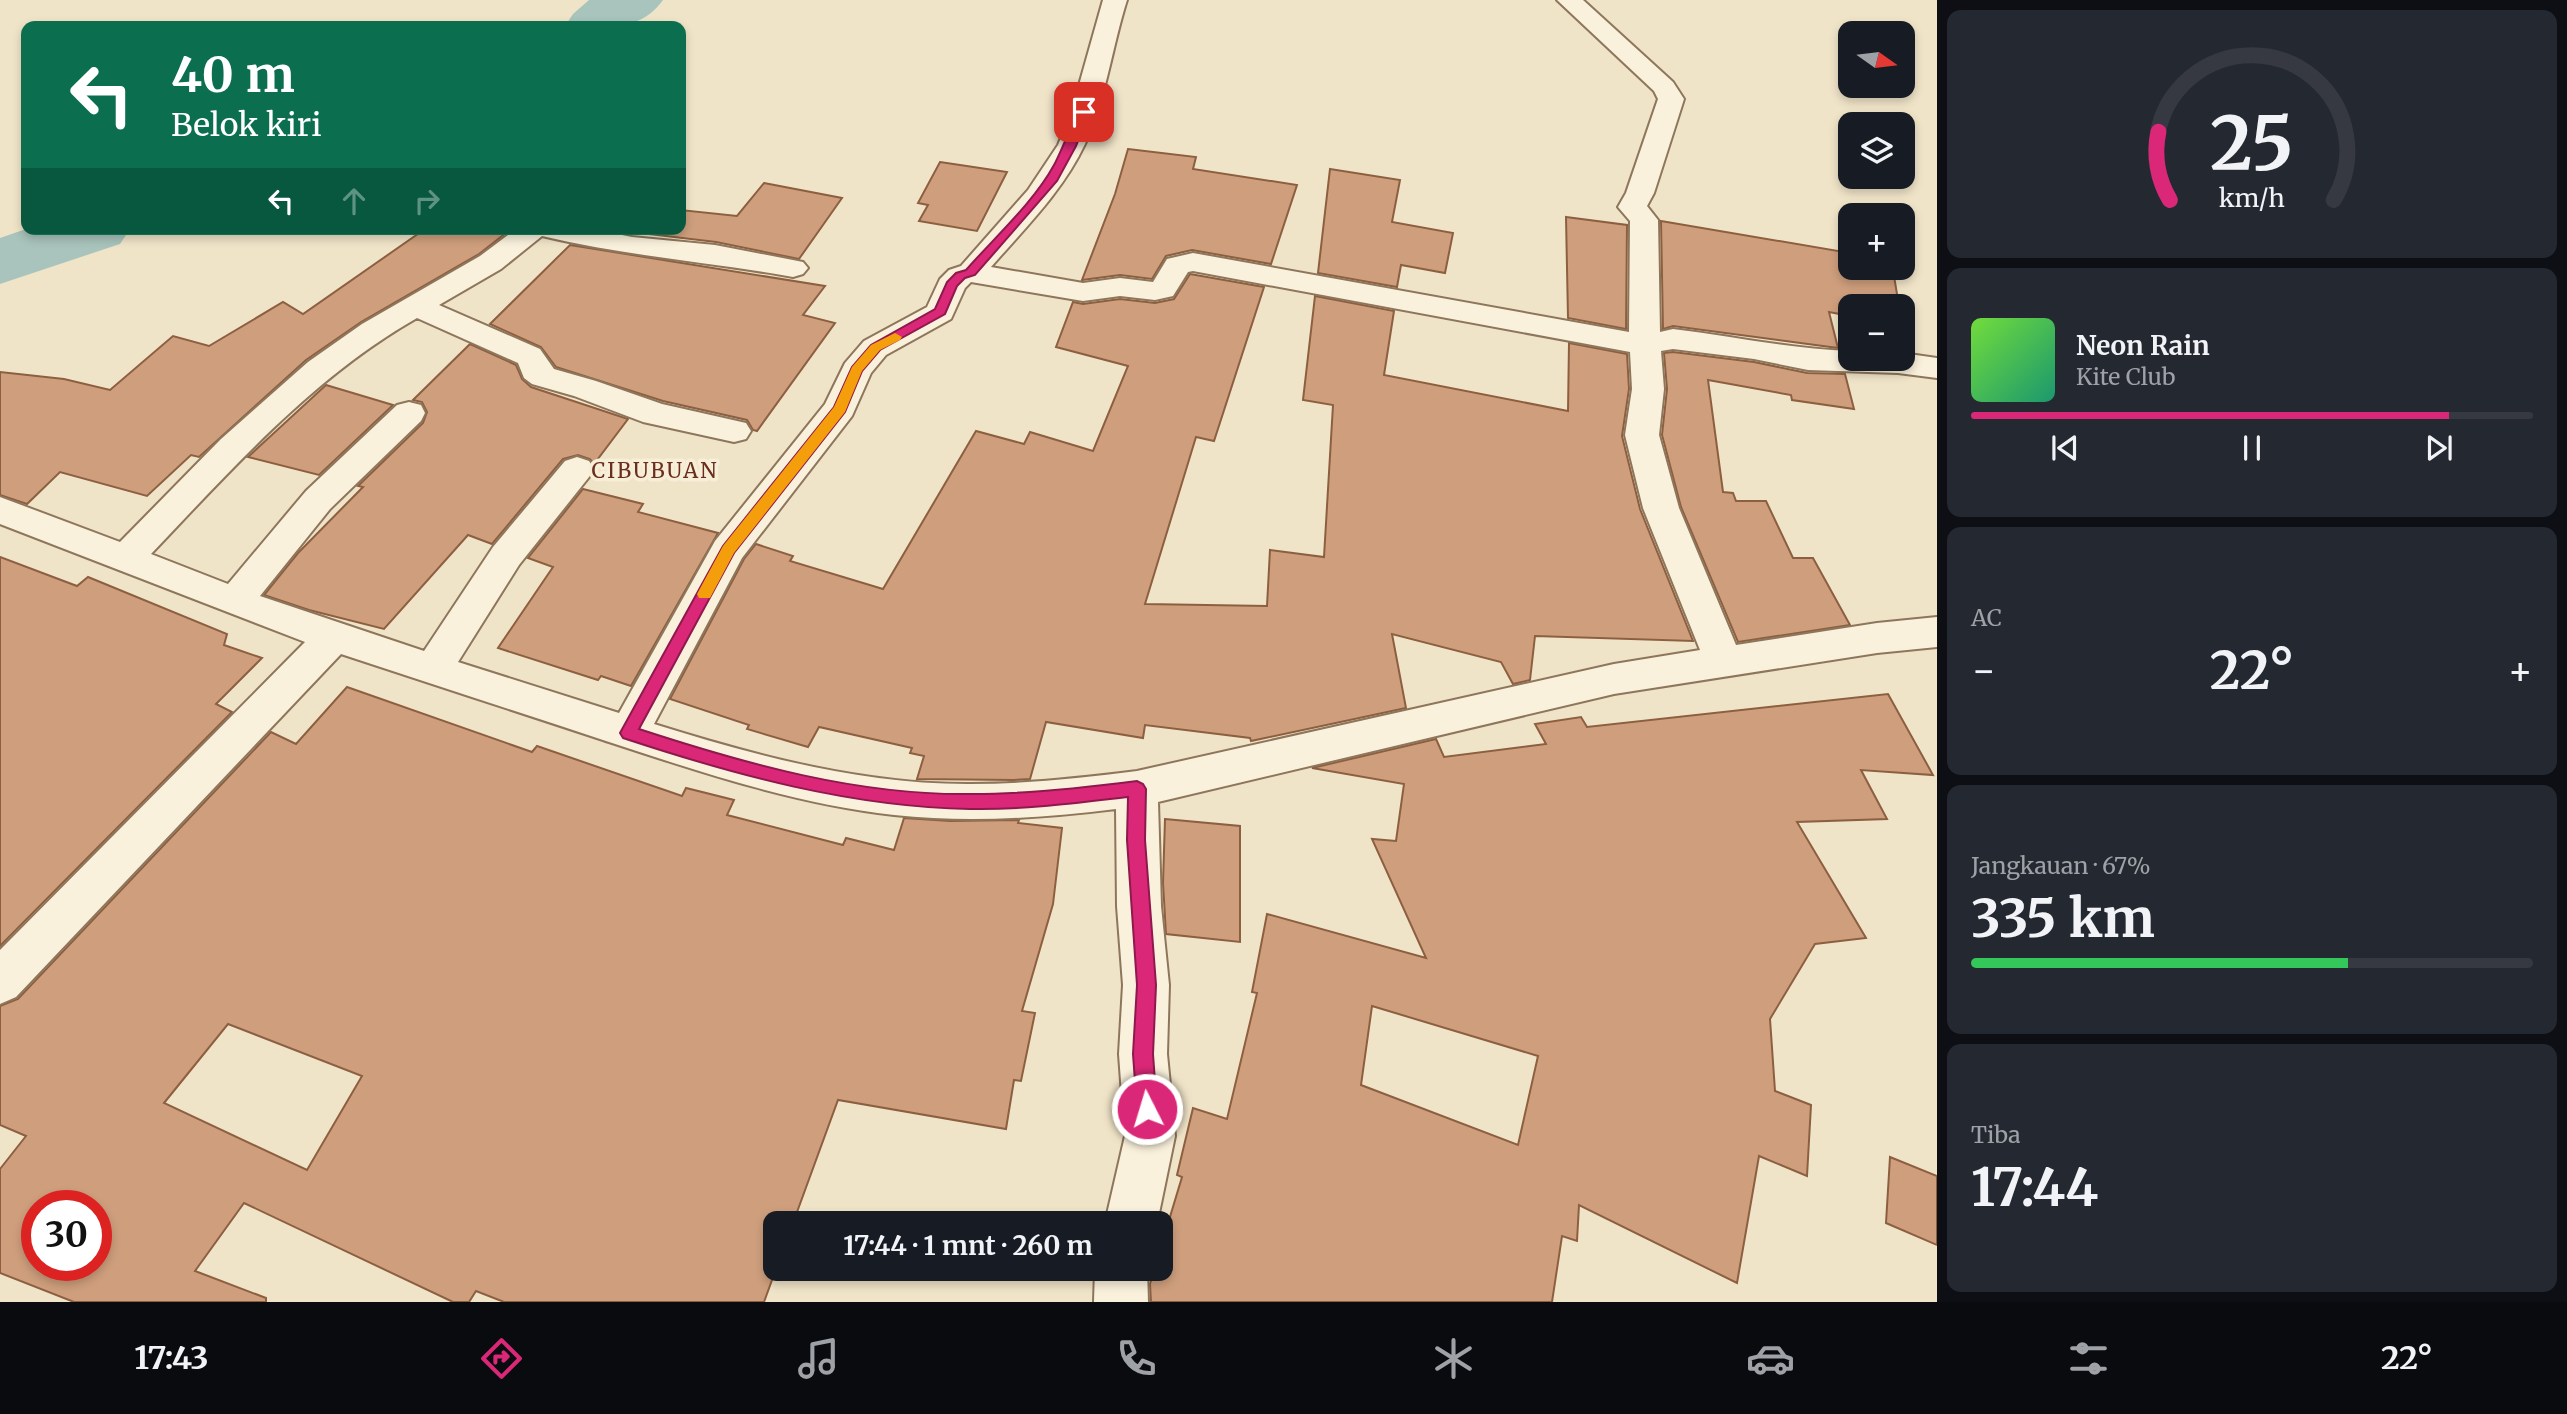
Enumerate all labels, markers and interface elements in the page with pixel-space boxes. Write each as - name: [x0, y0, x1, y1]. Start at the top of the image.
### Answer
- north arrow: [1838, 21, 1914, 98]
- map controls: [1838, 21, 1915, 371]
- text: 40 m: [171, 44, 295, 105]
- icon: left: [56, 49, 147, 140]
- pin: [1054, 82, 1114, 142]
- icon: arrive: [1065, 93, 1103, 131]
- text: 25: [2210, 99, 2294, 191]
- text: Belok kiri: [171, 105, 322, 145]
- button: layers: [1838, 112, 1915, 189]
- icon: left: [262, 182, 300, 220]
- icon: ahead: [335, 182, 373, 220]
- icon: right: [408, 182, 446, 220]
- text: km/h: [2219, 182, 2285, 214]
- button: +: [1838, 203, 1915, 280]
- button: −: [1838, 294, 1915, 371]
- text: Neon Rain: [2076, 329, 2210, 362]
- text: Kite Club: [2076, 362, 2175, 391]
- icon: previous: [2046, 429, 2084, 467]
- icon: pause: [2233, 429, 2271, 467]
- icon: next: [2420, 429, 2458, 467]
- district label: CIBUBUAN: [592, 457, 719, 484]
- text: AC: [1971, 603, 2002, 632]
- text: 22°: [2210, 638, 2294, 703]
- text: −: [1971, 647, 1996, 694]
- text: +: [2508, 647, 2533, 694]
- text: Jangkauan · 67%: [1971, 851, 2151, 880]
- text: 335 km: [1971, 886, 2155, 951]
- position arrow: [1110, 1072, 1184, 1146]
- text: Tiba: [1971, 1120, 2021, 1149]
- text: 17:44: [1971, 1155, 2098, 1220]
- speed limit sign: 30: [21, 1190, 112, 1281]
- text: 17:44 · 1 mnt · 260 m: [843, 1229, 1093, 1262]
- icon: directions: [477, 1334, 526, 1383]
- icon: music: [794, 1334, 843, 1383]
- icon: phone: [1112, 1334, 1161, 1383]
- icon: climate: [1429, 1334, 1478, 1383]
- icon: car: [1746, 1334, 1795, 1383]
- icon: filters: [2064, 1334, 2113, 1383]
- text: 17:43: [134, 1338, 208, 1378]
- text: 22°: [2381, 1338, 2433, 1378]

